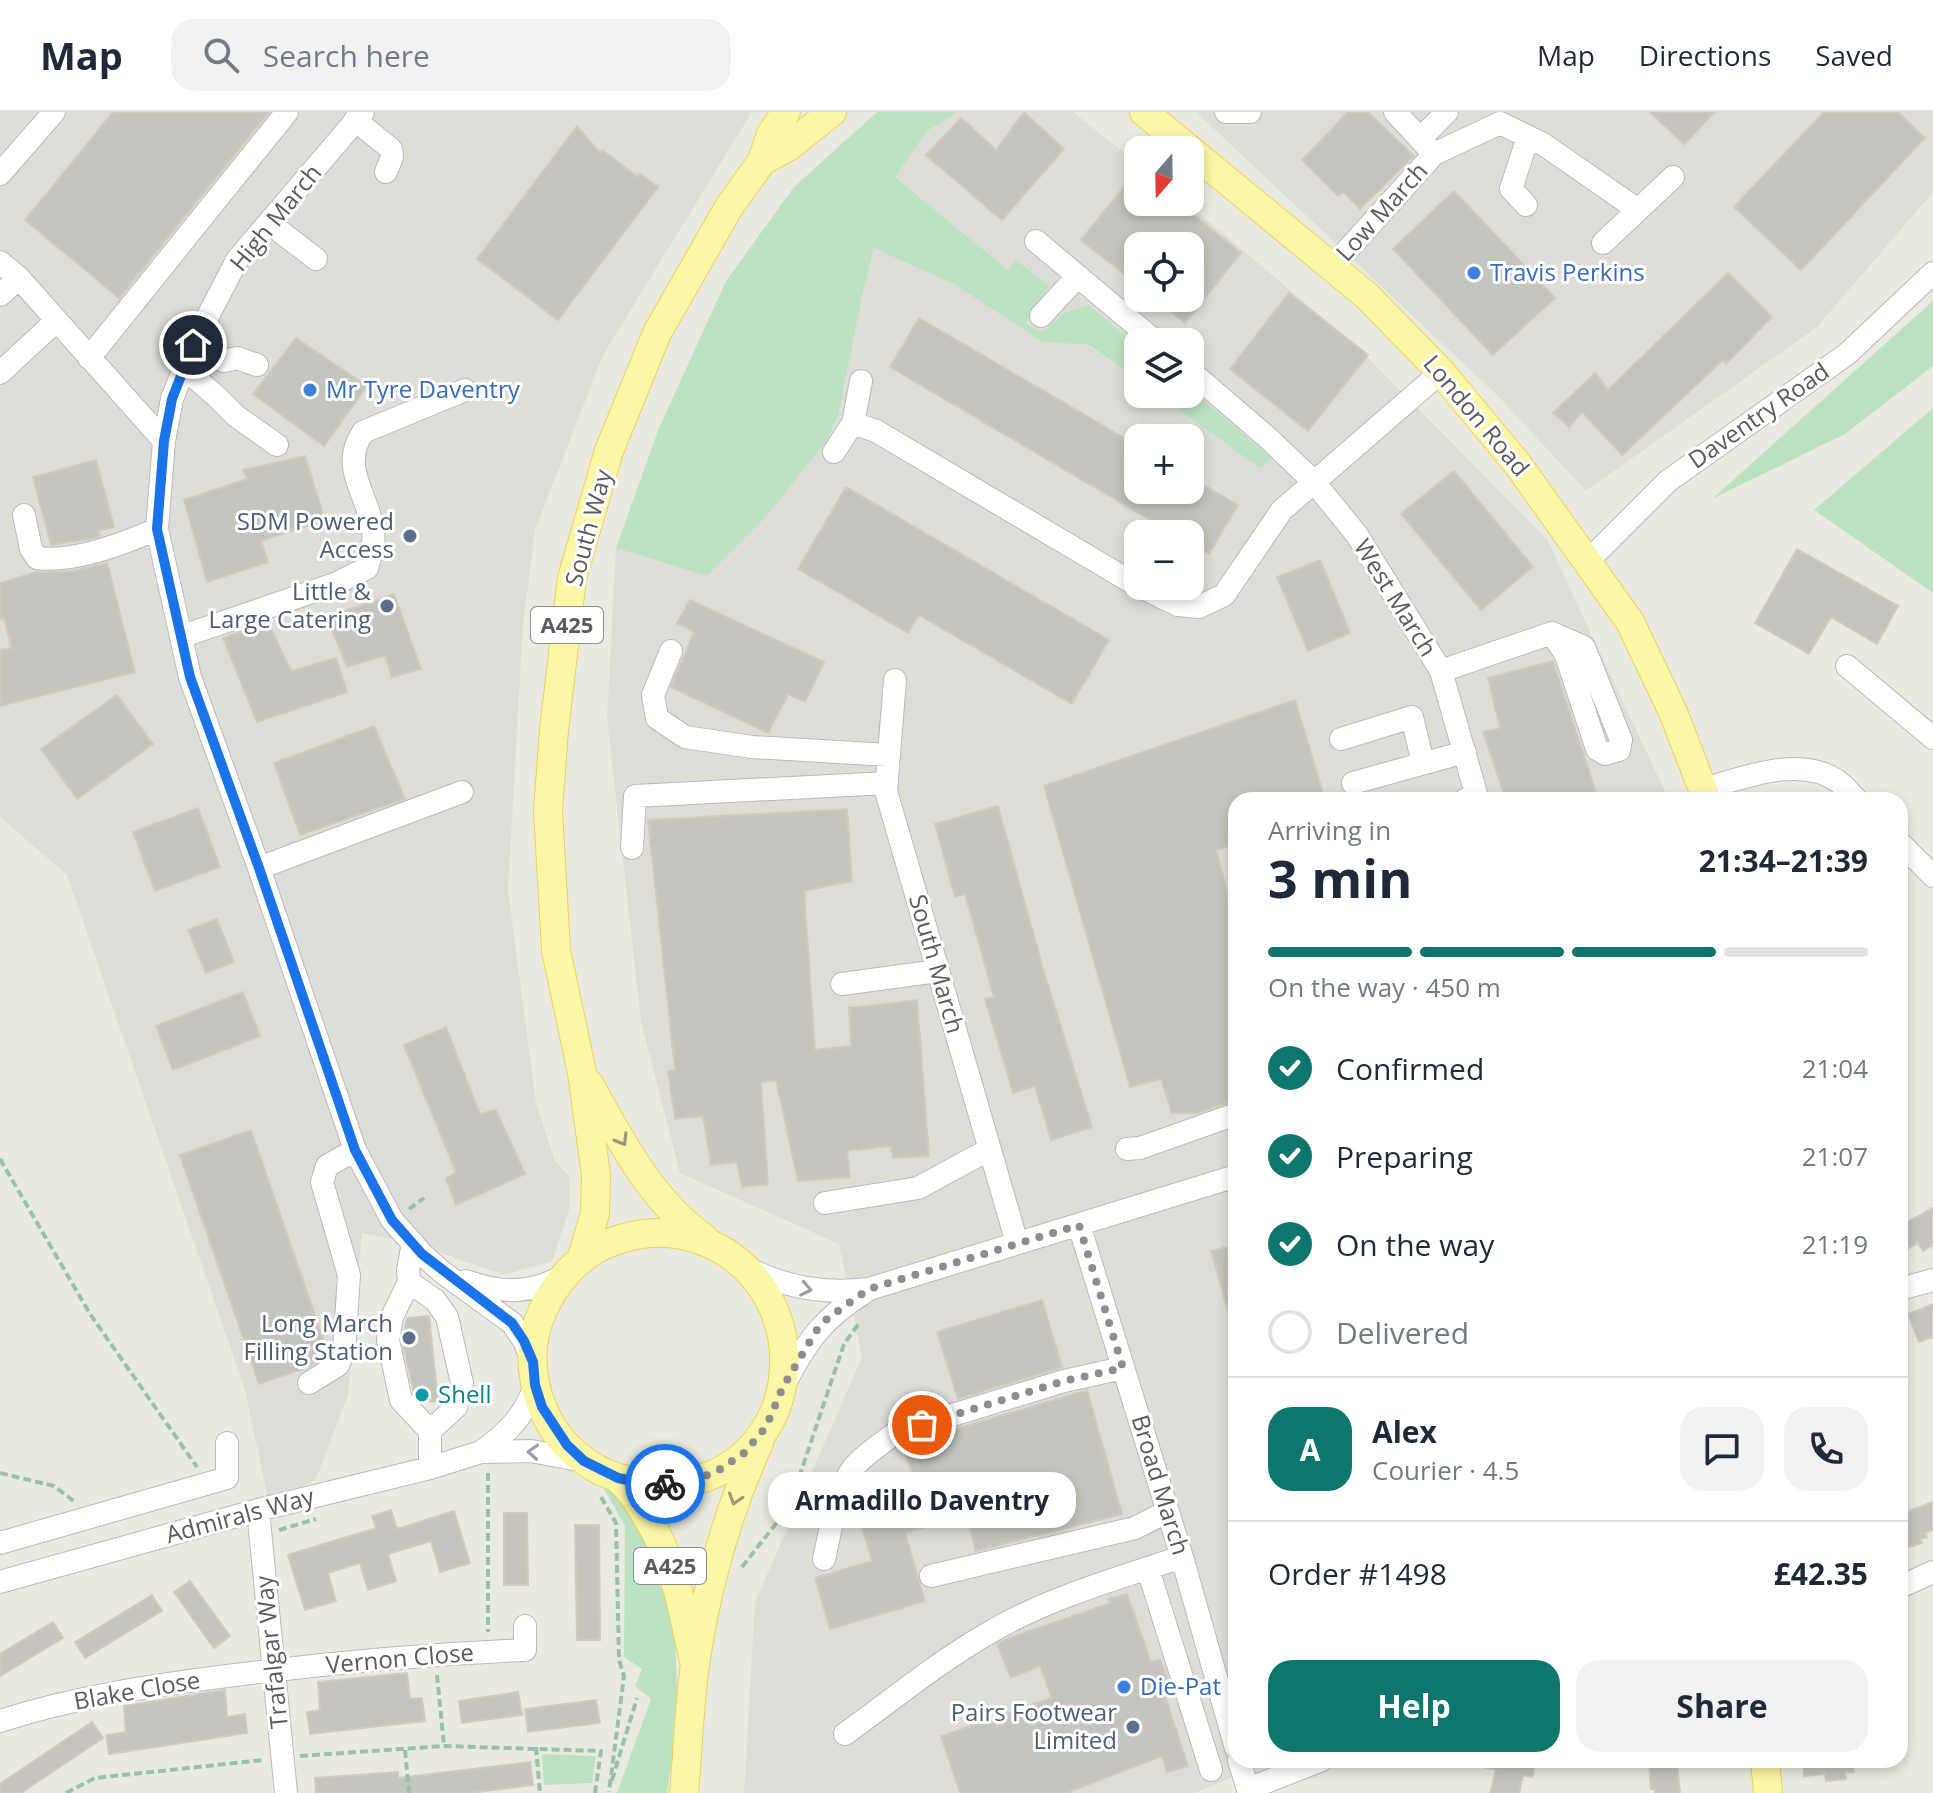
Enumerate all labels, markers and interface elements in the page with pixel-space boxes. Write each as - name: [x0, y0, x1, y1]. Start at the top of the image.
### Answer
- search box: [171, 19, 731, 91]
- text: Map: [40, 29, 123, 81]
- icon: search: [199, 33, 243, 77]
- text: Search here: [263, 35, 430, 76]
- text: Map: [1537, 36, 1595, 74]
- text: Directions: [1639, 36, 1771, 74]
- text: Saved: [1815, 36, 1893, 74]
- north arrow: [1124, 136, 1204, 216]
- map controls: [1124, 136, 1204, 600]
- street label: Low March: [1328, 154, 1434, 268]
- street label: High March: [222, 157, 328, 277]
- button: locate: [1124, 232, 1204, 312]
- place label: Travis Perkins: [1490, 255, 1645, 288]
- marker: Travis Perkins: [1465, 264, 1483, 282]
- pin: [159, 311, 227, 379]
- icon: home: [171, 323, 215, 367]
- button: layers: [1124, 328, 1204, 408]
- street label: London Road: [1417, 347, 1538, 483]
- street label: Daventry Road: [1681, 354, 1835, 476]
- place label: Mr Tyre Daventry: [326, 372, 521, 405]
- marker: Mr Tyre Daventry: [301, 381, 319, 399]
- button: +: [1124, 424, 1204, 504]
- street label: South Way: [556, 465, 619, 590]
- place label: SDM Powered Access: [237, 504, 394, 565]
- button: −: [1124, 520, 1204, 600]
- marker: SDM Powered Access: [401, 527, 419, 545]
- street label: West March: [1347, 532, 1445, 662]
- place label: Little & Large Catering: [208, 574, 372, 635]
- marker: Little & Large Catering: [378, 597, 396, 615]
- road number: A425: [531, 607, 603, 643]
- text: Arriving in: [1268, 812, 1391, 848]
- text: 21:34–21:39: [1699, 840, 1868, 881]
- text: 3 min: [1268, 842, 1412, 913]
- street label: South March: [902, 890, 973, 1037]
- text: On the way · 450 m: [1268, 969, 1501, 1005]
- icon: check: [1268, 1046, 1312, 1090]
- text: Confirmed: [1336, 1048, 1484, 1089]
- text: 21:04: [1802, 1050, 1868, 1086]
- one-way arrow: [612, 1131, 628, 1146]
- icon: check: [1268, 1134, 1312, 1178]
- text: Preparing: [1336, 1136, 1473, 1177]
- text: 21:07: [1802, 1138, 1868, 1174]
- icon: check: [1268, 1222, 1312, 1266]
- text: On the way: [1336, 1224, 1494, 1265]
- text: 21:19: [1802, 1226, 1868, 1262]
- one-way arrow: [799, 1280, 812, 1297]
- place label: Long March Filling Station: [244, 1306, 393, 1367]
- text: Delivered: [1336, 1312, 1469, 1353]
- marker: Long March Filling Station: [400, 1329, 418, 1347]
- place label: Shell: [438, 1377, 491, 1410]
- marker: Shell: [413, 1386, 431, 1404]
- pin: [888, 1391, 956, 1459]
- icon: bag: [900, 1403, 944, 1447]
- button: chat: [1680, 1407, 1764, 1491]
- button: phone: [1784, 1407, 1868, 1491]
- street label: Broad March: [1124, 1410, 1198, 1559]
- text: Alex: [1372, 1411, 1437, 1452]
- text: A: [1300, 1429, 1320, 1470]
- one-way arrow: [526, 1444, 539, 1461]
- courier: [625, 1444, 705, 1524]
- text: Courier · 4.5: [1372, 1452, 1519, 1488]
- icon: bike: [643, 1462, 687, 1506]
- callout: Armadillo Daventry: [768, 1473, 1076, 1529]
- street label: Admirals Way: [162, 1479, 318, 1550]
- text: Armadillo Daventry: [795, 1482, 1049, 1518]
- one-way arrow: [728, 1491, 744, 1505]
- road number: A425: [634, 1548, 706, 1584]
- text: Order #1498: [1268, 1553, 1447, 1594]
- text: £42.35: [1774, 1553, 1868, 1594]
- street label: Trafalgar Way: [246, 1573, 295, 1730]
- street label: Vernon Close: [325, 1635, 475, 1680]
- button: Help: [1268, 1660, 1560, 1752]
- button: Share: [1576, 1660, 1868, 1752]
- street label: Blake Close: [71, 1662, 203, 1717]
- place label: Die-Pat: [1140, 1669, 1221, 1702]
- marker: Die-Pat: [1115, 1678, 1133, 1696]
- place label: Pairs Footwear Limited: [951, 1695, 1117, 1756]
- marker: Pairs Footwear Limited: [1124, 1718, 1142, 1736]

